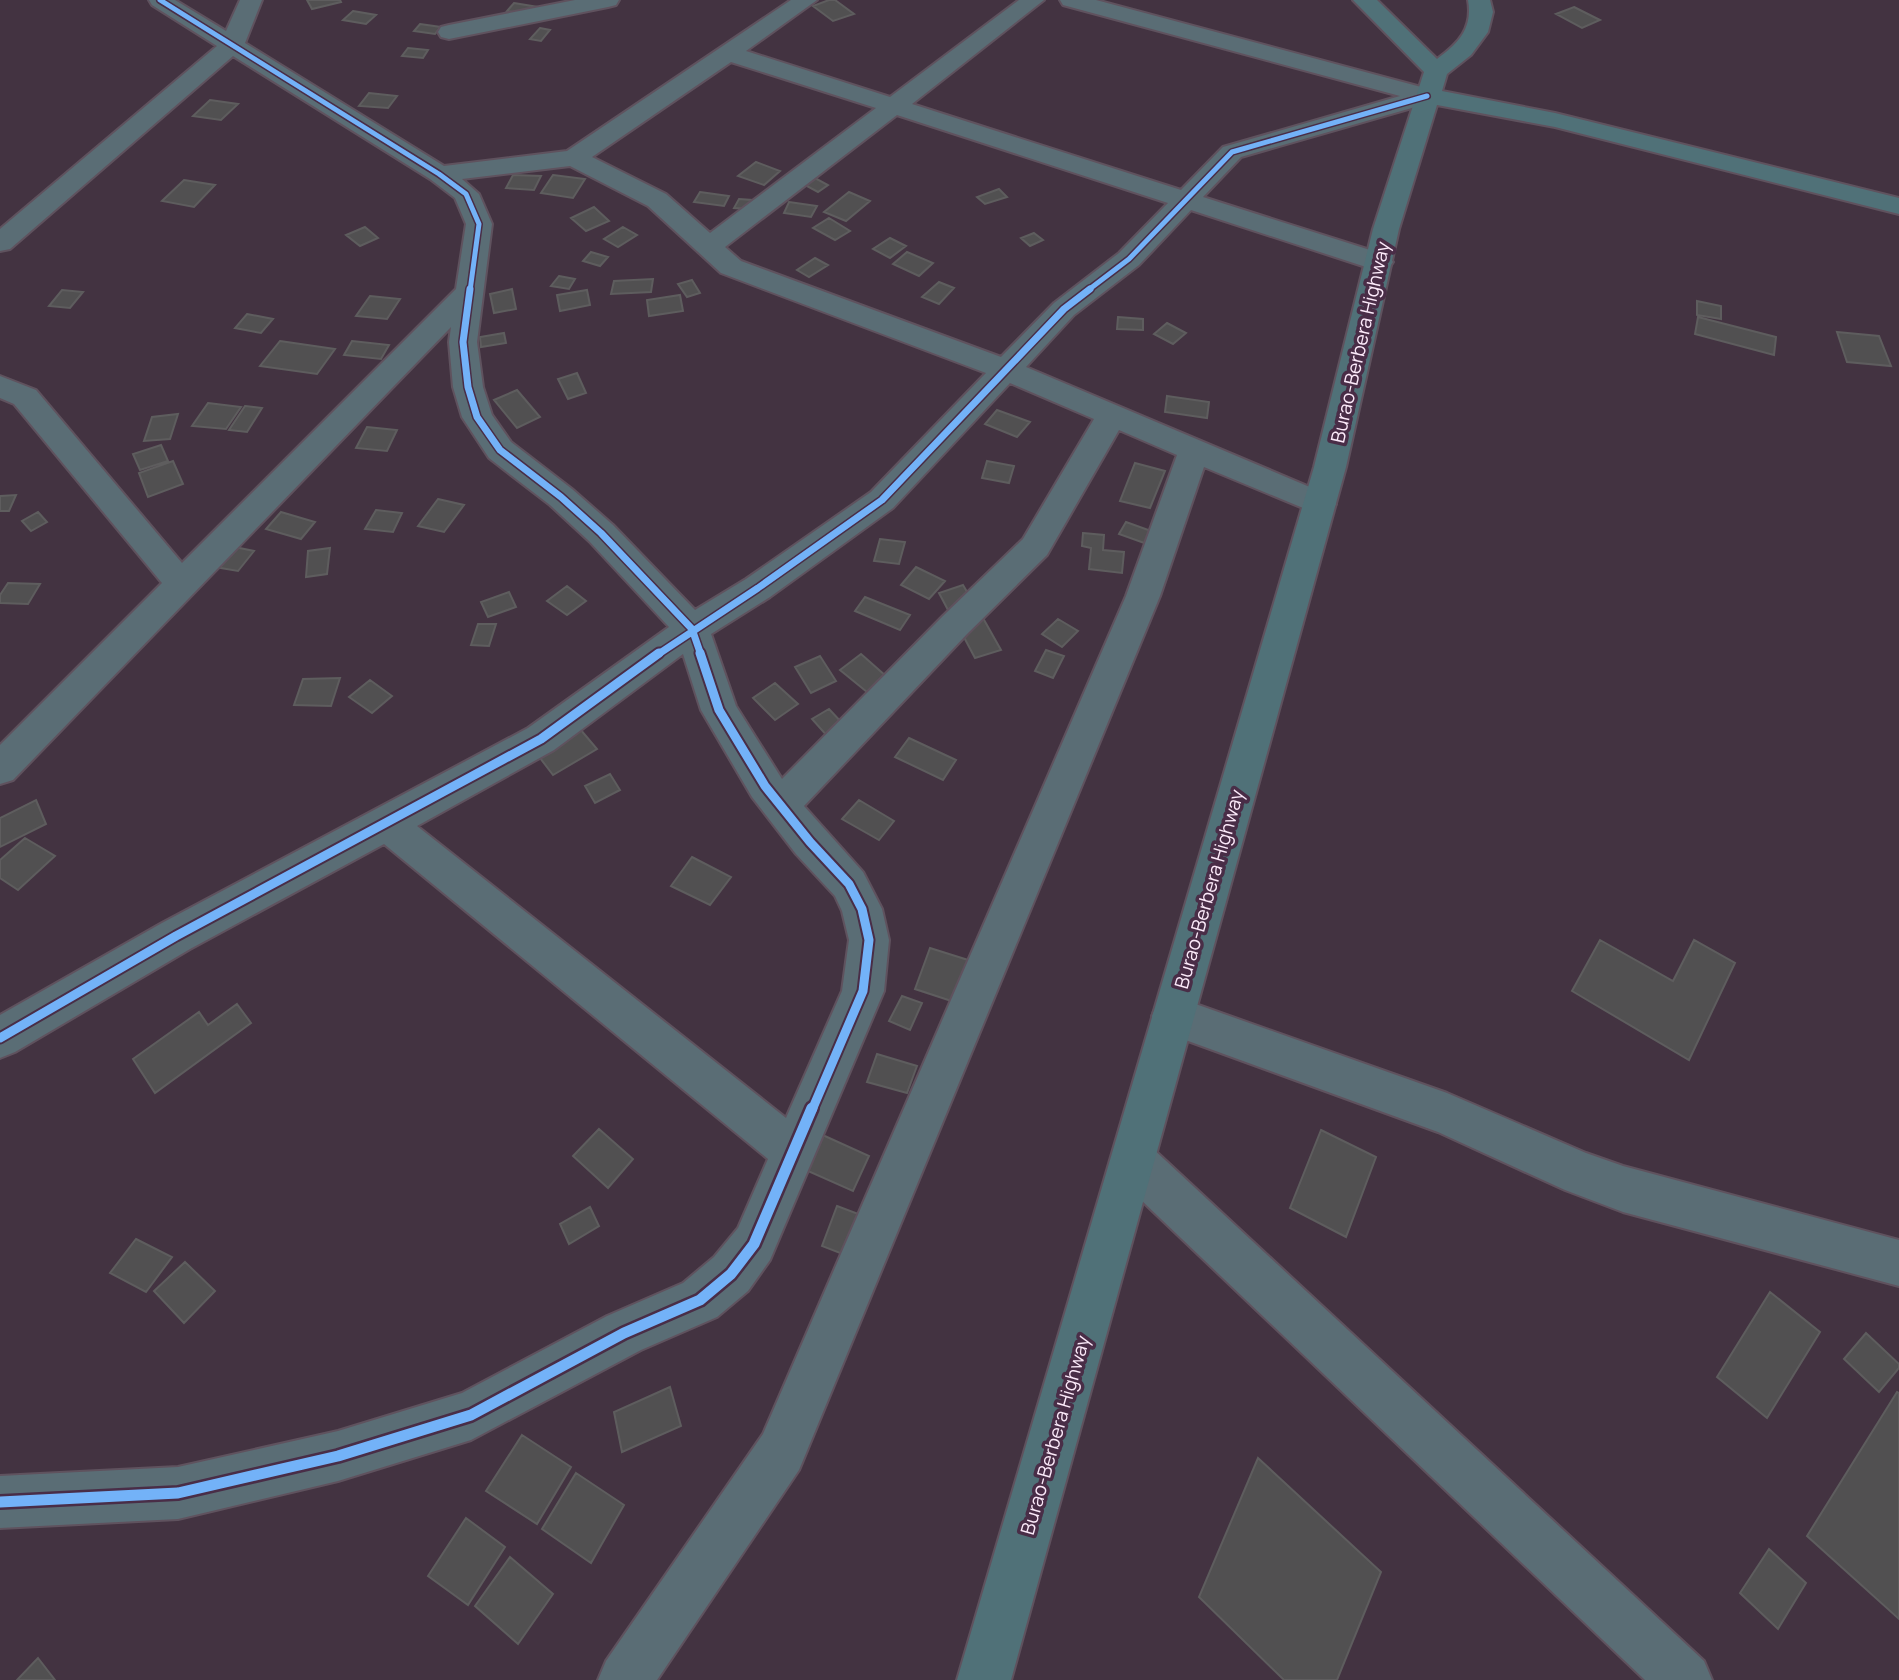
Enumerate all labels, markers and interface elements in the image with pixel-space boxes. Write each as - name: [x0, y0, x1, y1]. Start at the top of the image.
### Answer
- street label: Burao-Berbera Highway: [1324, 239, 1396, 445]
- street label: Burao-Berbera Highway: [1168, 786, 1250, 992]
- street label: Burao-Berbera Highway: [1014, 1332, 1096, 1538]

